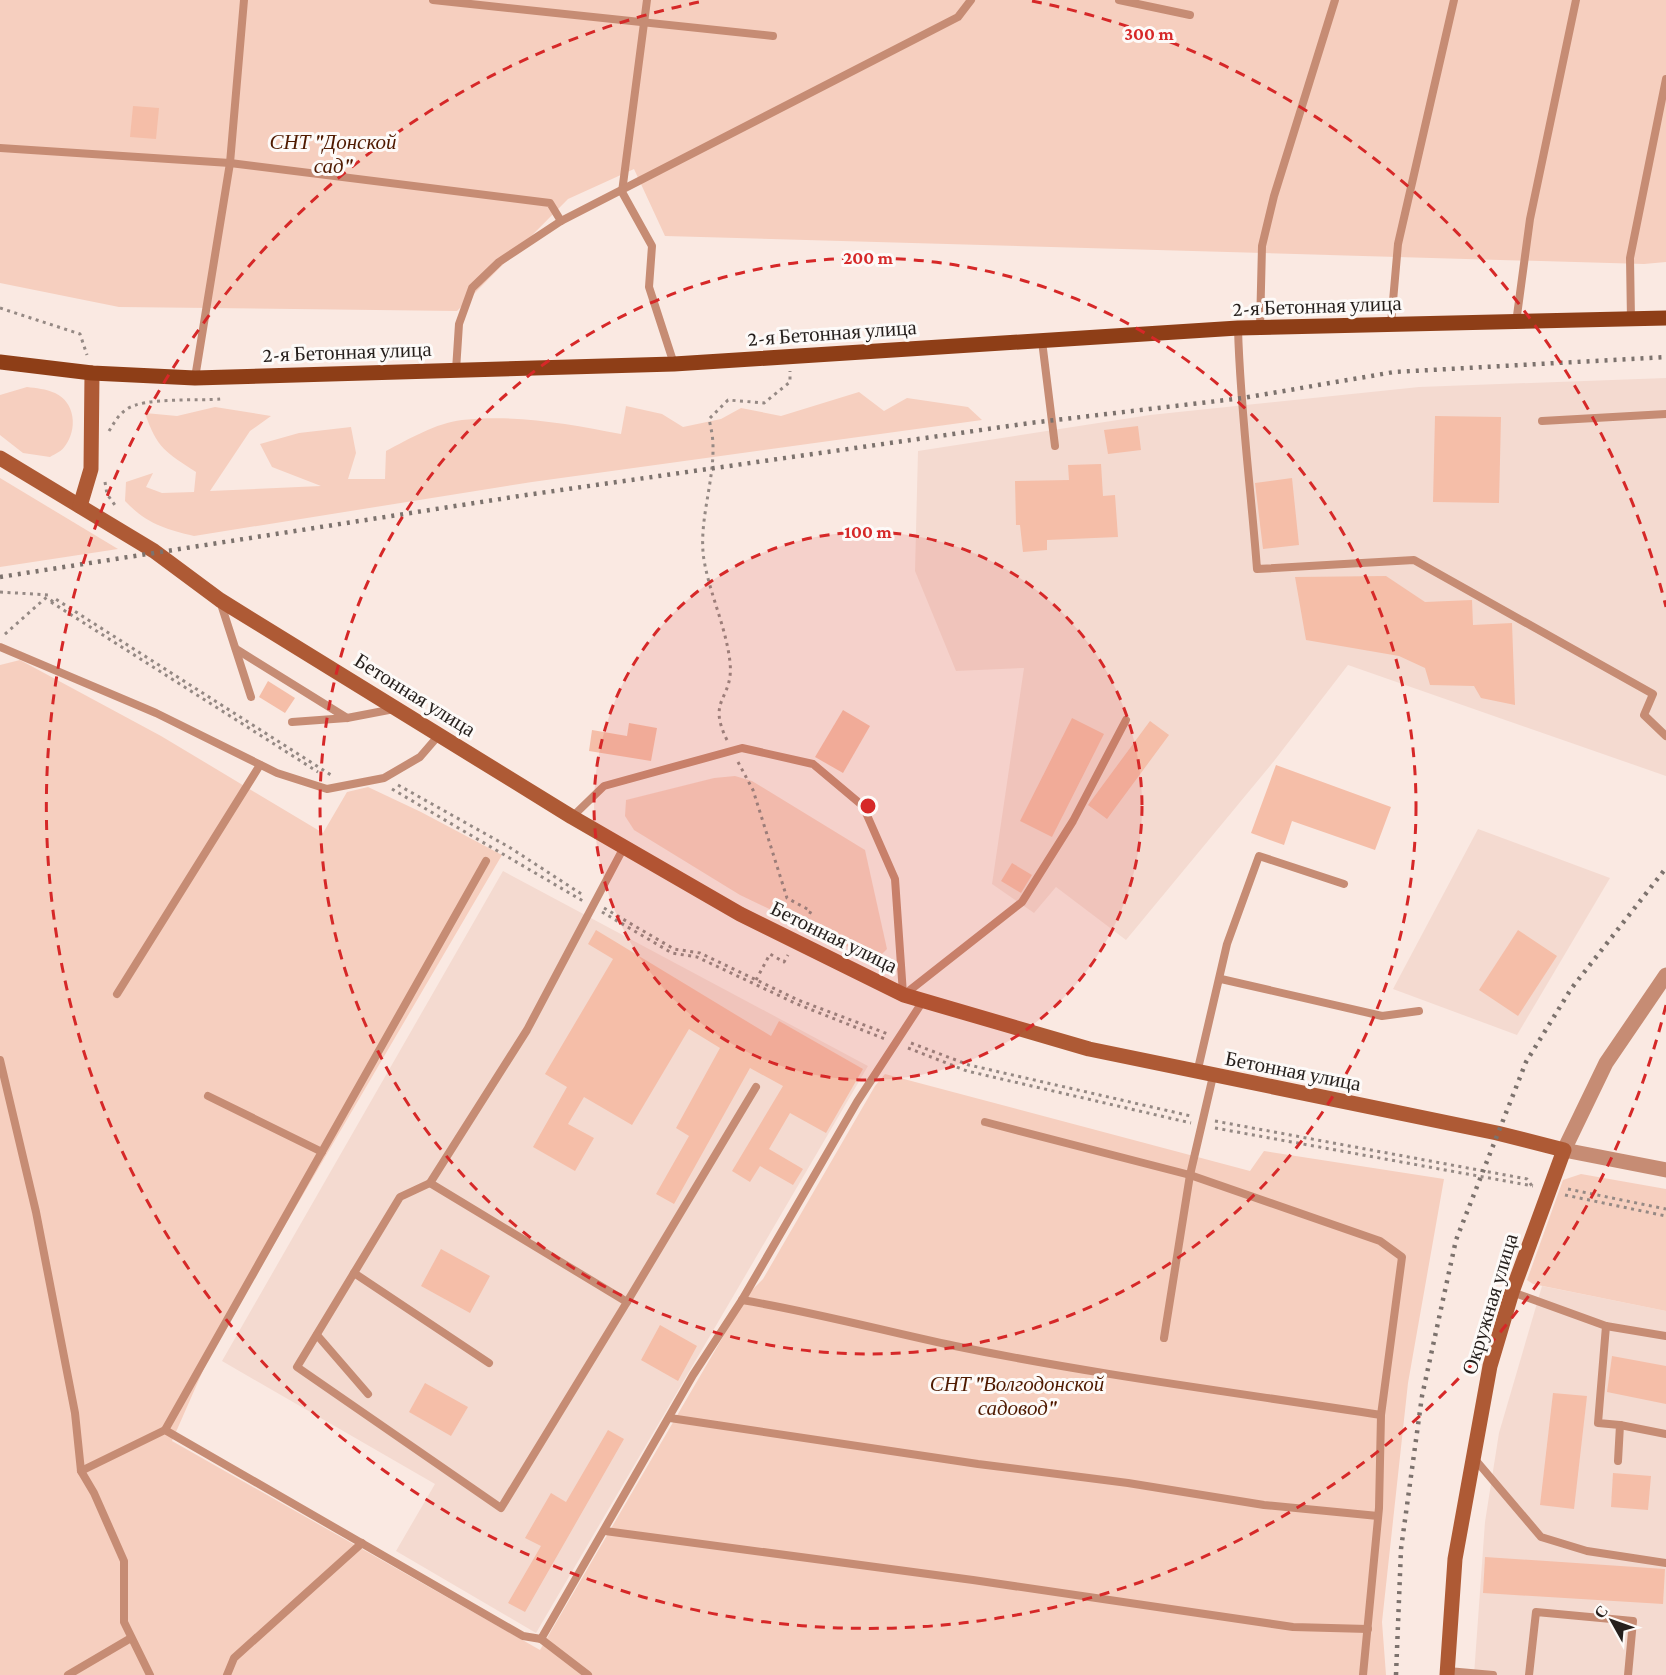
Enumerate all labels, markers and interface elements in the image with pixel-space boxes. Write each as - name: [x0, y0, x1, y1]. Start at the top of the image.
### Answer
- text: 300 m: [1124, 24, 1174, 44]
- park label: СНТ "Донской сад": [270, 130, 397, 178]
- text: 200 m: [843, 248, 894, 268]
- street label: 2-я Бетонная улица: [1232, 291, 1403, 321]
- street label: 2-я Бетонная улица: [747, 315, 918, 351]
- street label: 2-я Бетонная улица: [262, 337, 433, 367]
- text: 100 m: [844, 522, 892, 542]
- street label: Бетонная улица: [350, 648, 480, 742]
- centre of rings: [858, 796, 878, 816]
- street label: Бетонная улица: [767, 896, 902, 978]
- street label: Бетонная улица: [1223, 1046, 1364, 1096]
- street label: Окружная улица: [1457, 1230, 1523, 1377]
- park label: СНТ "Волгодонской садовод": [930, 1372, 1105, 1420]
- north arrow: [1582, 1591, 1642, 1651]
- text: С: [1591, 1602, 1611, 1622]

